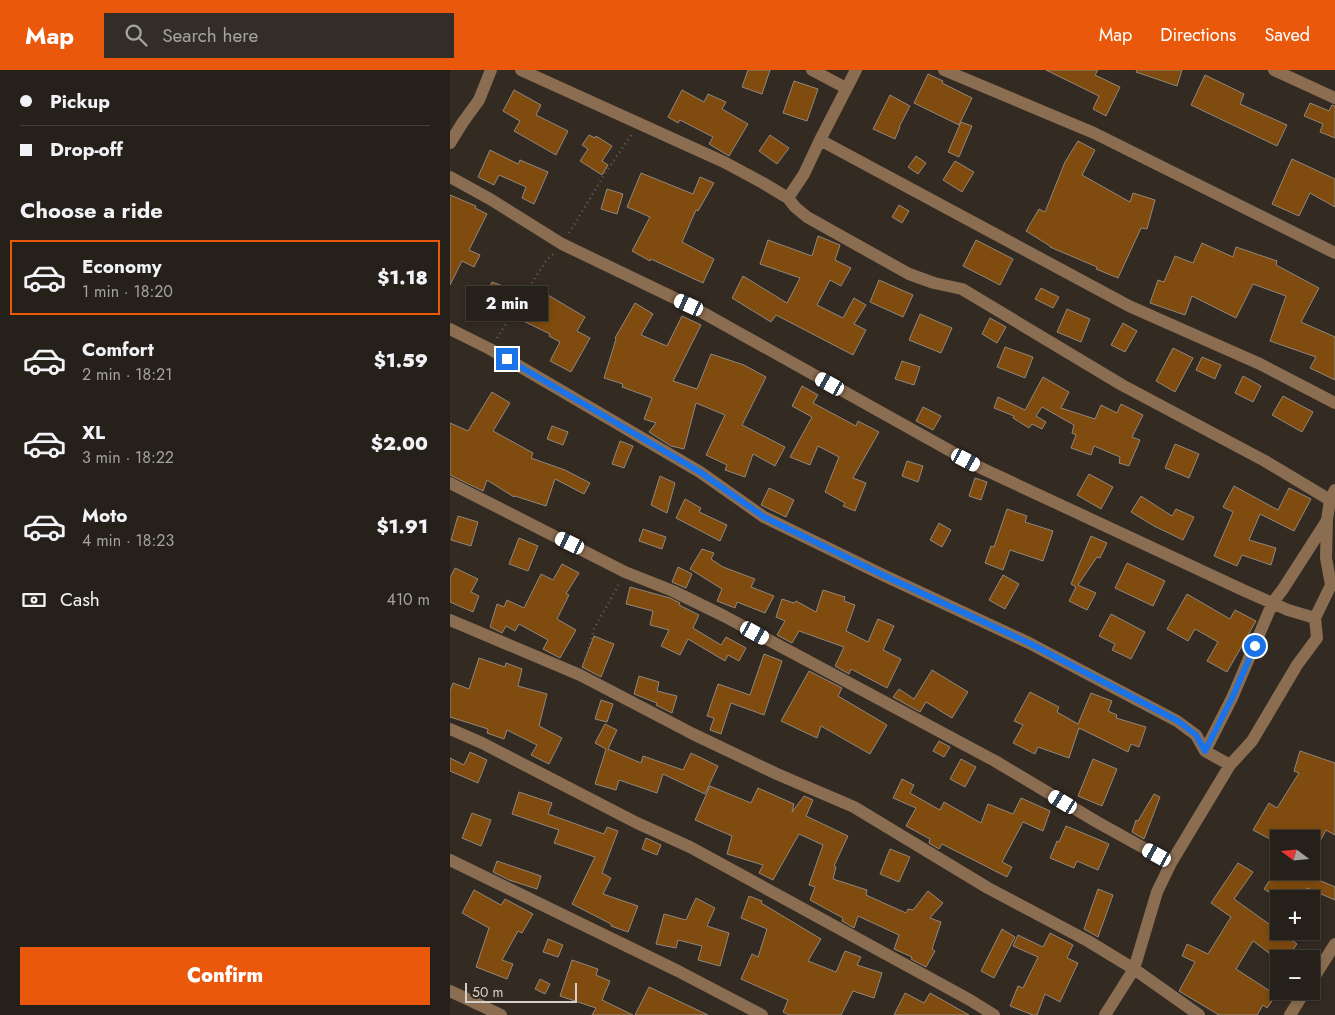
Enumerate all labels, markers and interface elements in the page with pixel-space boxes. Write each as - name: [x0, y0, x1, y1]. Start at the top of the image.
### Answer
- search box: [104, 13, 454, 58]
- text: Map: [25, 18, 74, 53]
- icon: search: [122, 21, 150, 49]
- text: Search here: [162, 22, 258, 49]
- text: Map: [1099, 22, 1132, 48]
- text: Directions: [1160, 22, 1236, 48]
- text: Saved: [1264, 22, 1310, 48]
- text: Pickup: [50, 88, 110, 115]
- text: Drop-off: [50, 136, 123, 163]
- text: Choose a ride: [20, 194, 163, 226]
- text: Economy: [82, 253, 162, 280]
- icon: car: [22, 255, 67, 300]
- text: $1.18: [377, 264, 428, 291]
- text: 1 min · 18:20: [82, 280, 173, 303]
- callout: 2 min: [466, 286, 548, 322]
- text: 2 min: [486, 292, 528, 315]
- car: [672, 292, 705, 318]
- text: Comfort: [82, 336, 154, 363]
- icon: car: [22, 338, 67, 383]
- text: $1.59: [374, 347, 428, 374]
- route end: [496, 348, 518, 370]
- text: 2 min · 18:21: [82, 363, 172, 386]
- car: [813, 370, 846, 398]
- text: XL: [82, 419, 105, 446]
- icon: car: [22, 421, 67, 466]
- text: $2.00: [371, 430, 428, 457]
- text: 3 min · 18:22: [82, 446, 174, 469]
- car: [949, 446, 982, 474]
- text: Moto: [82, 502, 127, 529]
- icon: car: [22, 504, 67, 549]
- text: $1.91: [376, 513, 428, 540]
- text: 4 min · 18:23: [82, 529, 174, 552]
- car: [553, 530, 586, 556]
- icon: cash: [20, 586, 48, 614]
- text: Cash: [60, 586, 100, 613]
- text: 410 m: [387, 588, 430, 611]
- car: [738, 619, 771, 647]
- route start: [1244, 635, 1266, 657]
- car: [1046, 788, 1079, 816]
- north arrow: [1270, 830, 1320, 880]
- map controls: [1270, 830, 1320, 1000]
- car: [1140, 841, 1173, 869]
- button: +: [1270, 890, 1320, 940]
- button: Confirm: [20, 947, 430, 1005]
- button: −: [1270, 950, 1320, 1000]
- scale bar: [465, 980, 578, 1003]
- text: 50 m: [472, 982, 503, 1002]

